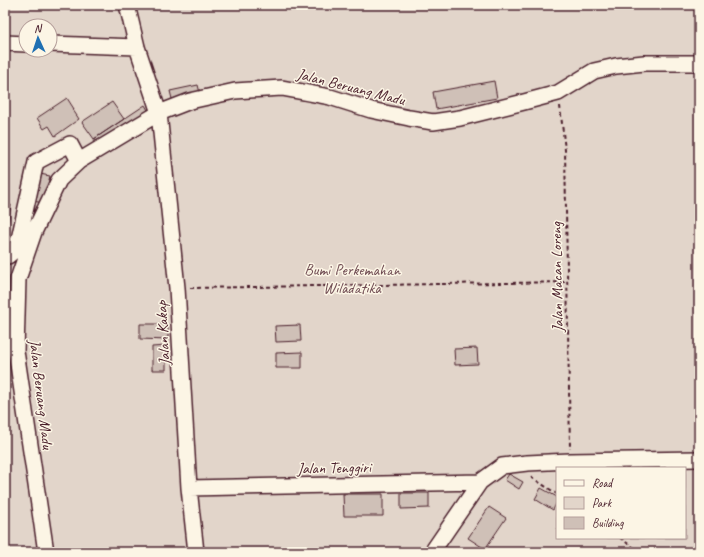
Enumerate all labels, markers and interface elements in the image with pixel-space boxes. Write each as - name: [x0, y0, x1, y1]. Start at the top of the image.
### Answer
- north arrow: [18, 18, 58, 58]
- text: N: [34, 21, 43, 35]
- street label: Jalan Beruang Madu: [294, 64, 408, 110]
- street label: Jalan Macan Loreng: [546, 220, 568, 333]
- park label: Bumi Perkemahan Wiladatika: [304, 260, 401, 298]
- street label: Jalan Kakap: [151, 299, 175, 367]
- street label: Jalan Beruang Madu: [24, 337, 58, 451]
- street label: Jalan Tenggiri: [296, 457, 373, 479]
- legend: [556, 467, 686, 539]
- text: Road: [592, 475, 614, 491]
- text: Park: [592, 495, 613, 511]
- text: Building: [592, 515, 624, 531]

